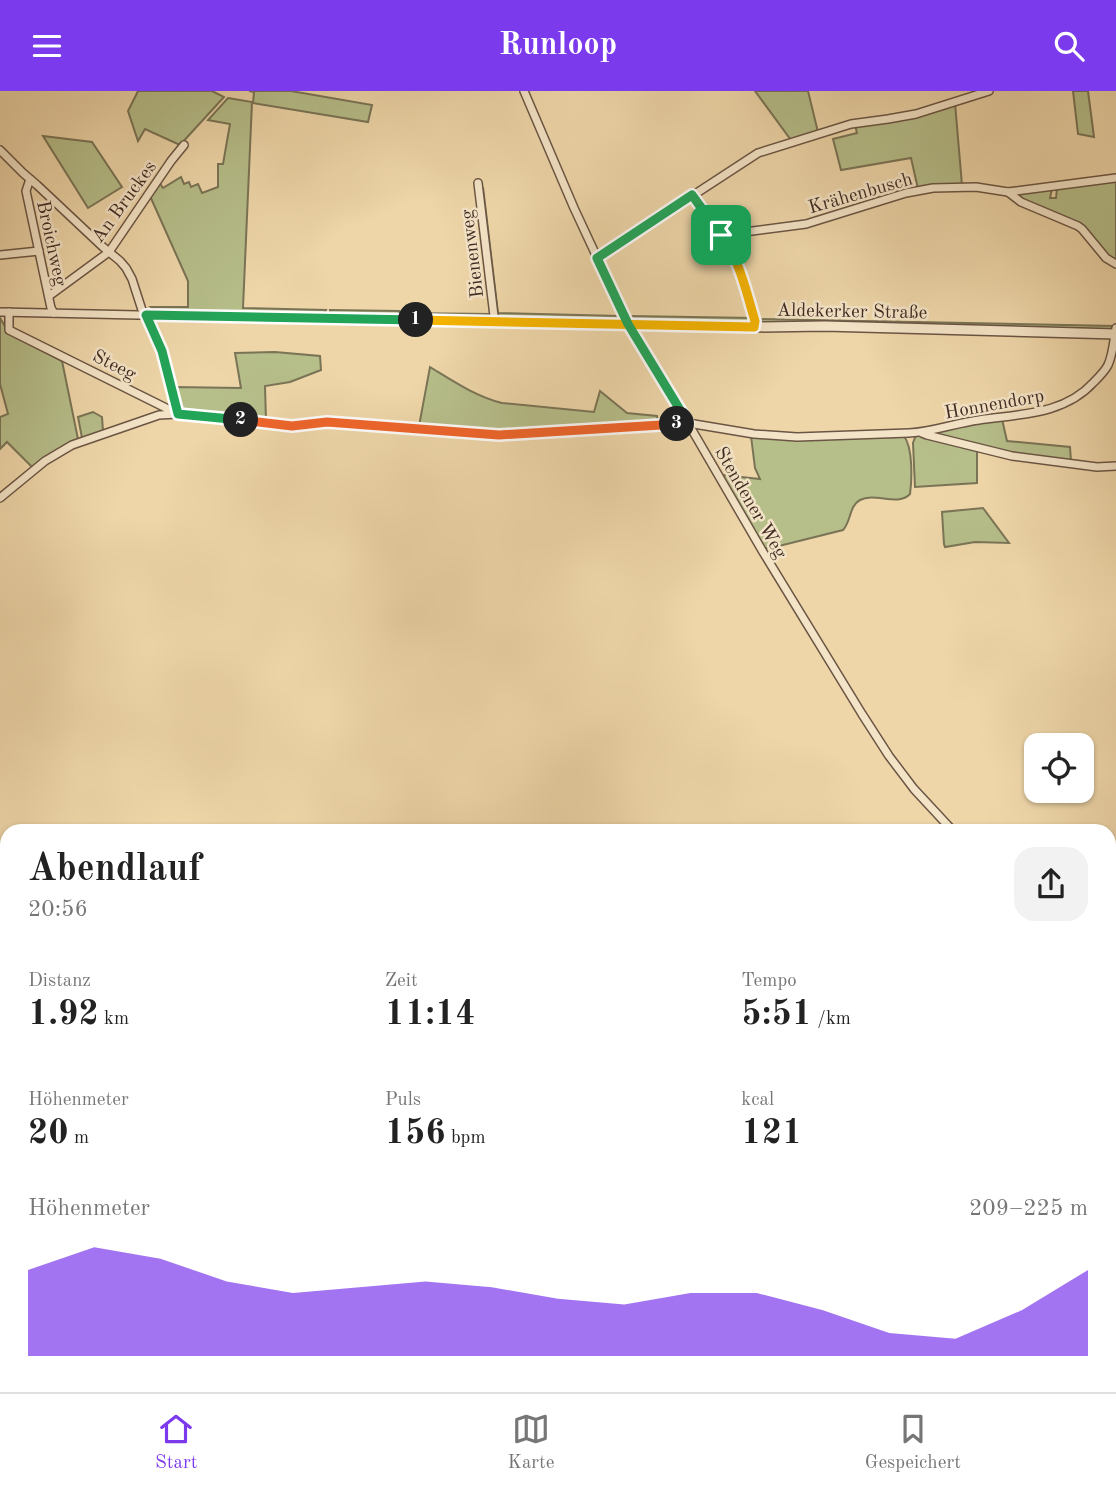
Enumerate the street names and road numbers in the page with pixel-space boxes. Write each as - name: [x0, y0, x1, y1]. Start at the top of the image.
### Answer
- street label: An Bruckes: [89, 158, 161, 247]
- street label: Krähenbusch: [806, 170, 915, 218]
- street label: Broichweg: [32, 199, 69, 289]
- street label: Bienenweg: [459, 208, 488, 299]
- street label: Aldekerker Straße: [776, 302, 928, 323]
- street label: Steeg: [89, 347, 139, 386]
- street label: Honnendorp: [943, 387, 1046, 424]
- street label: Stendener Weg: [710, 444, 790, 563]

